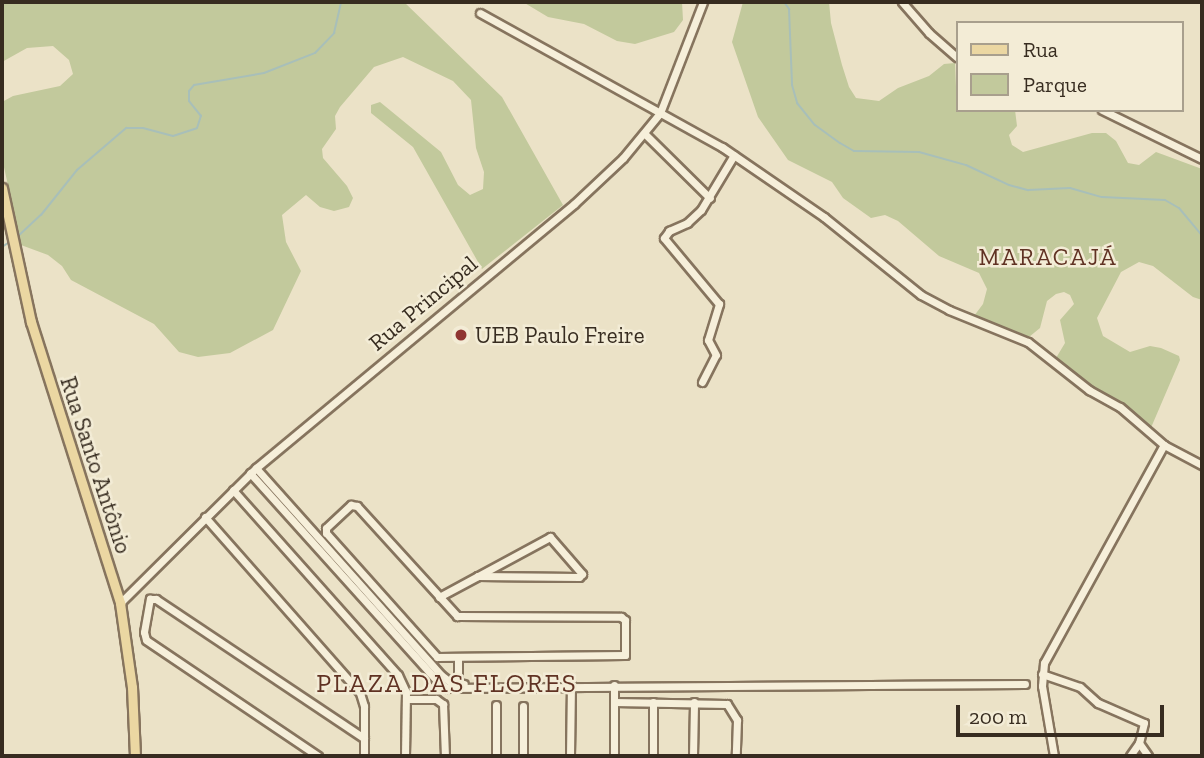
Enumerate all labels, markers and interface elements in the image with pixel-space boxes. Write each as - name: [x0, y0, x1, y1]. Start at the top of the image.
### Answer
- legend: [956, 21, 1183, 112]
- text: Rua: [1023, 37, 1058, 62]
- text: Parque: [1023, 72, 1087, 97]
- district label: MARACAJÁ: [979, 243, 1117, 271]
- street label: Rua Principal: [363, 250, 483, 356]
- place label: UEB Paulo Freire: [475, 321, 645, 349]
- marker: UEB Paulo Freire: [453, 327, 469, 343]
- street label: Rua Santo Antônio: [54, 373, 138, 557]
- district label: PLAZA DAS FLORES: [318, 668, 576, 700]
- scale bar: [959, 692, 1167, 736]
- text: 200 m: [969, 704, 1027, 729]

